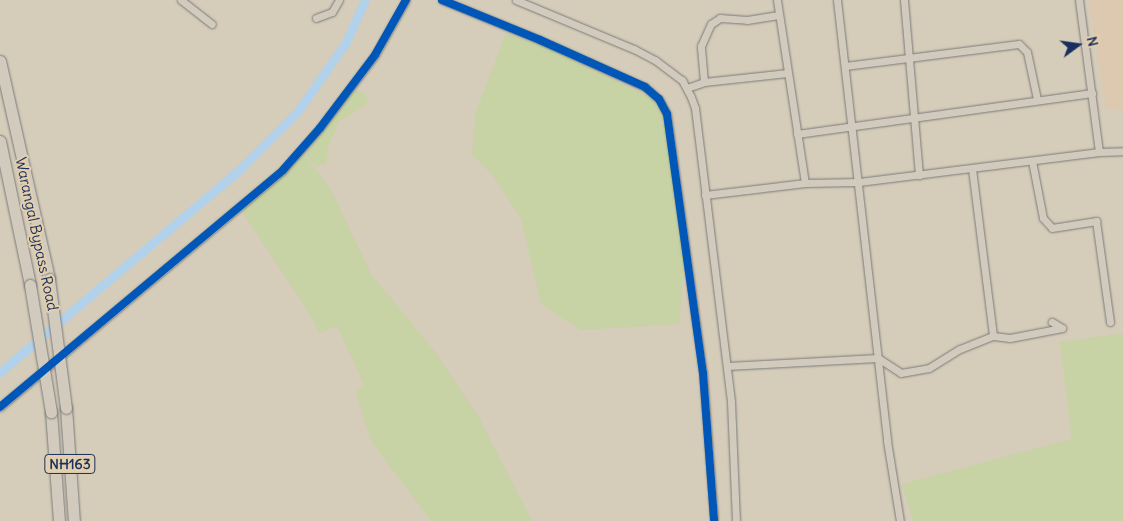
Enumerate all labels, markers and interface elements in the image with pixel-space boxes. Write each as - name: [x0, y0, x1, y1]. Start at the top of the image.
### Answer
- north arrow: [1053, 20, 1103, 70]
- text: N: [1083, 34, 1102, 48]
- street label: Warangal Bypass Road: [12, 156, 62, 312]
- road number: NH163: [44, 452, 96, 476]

